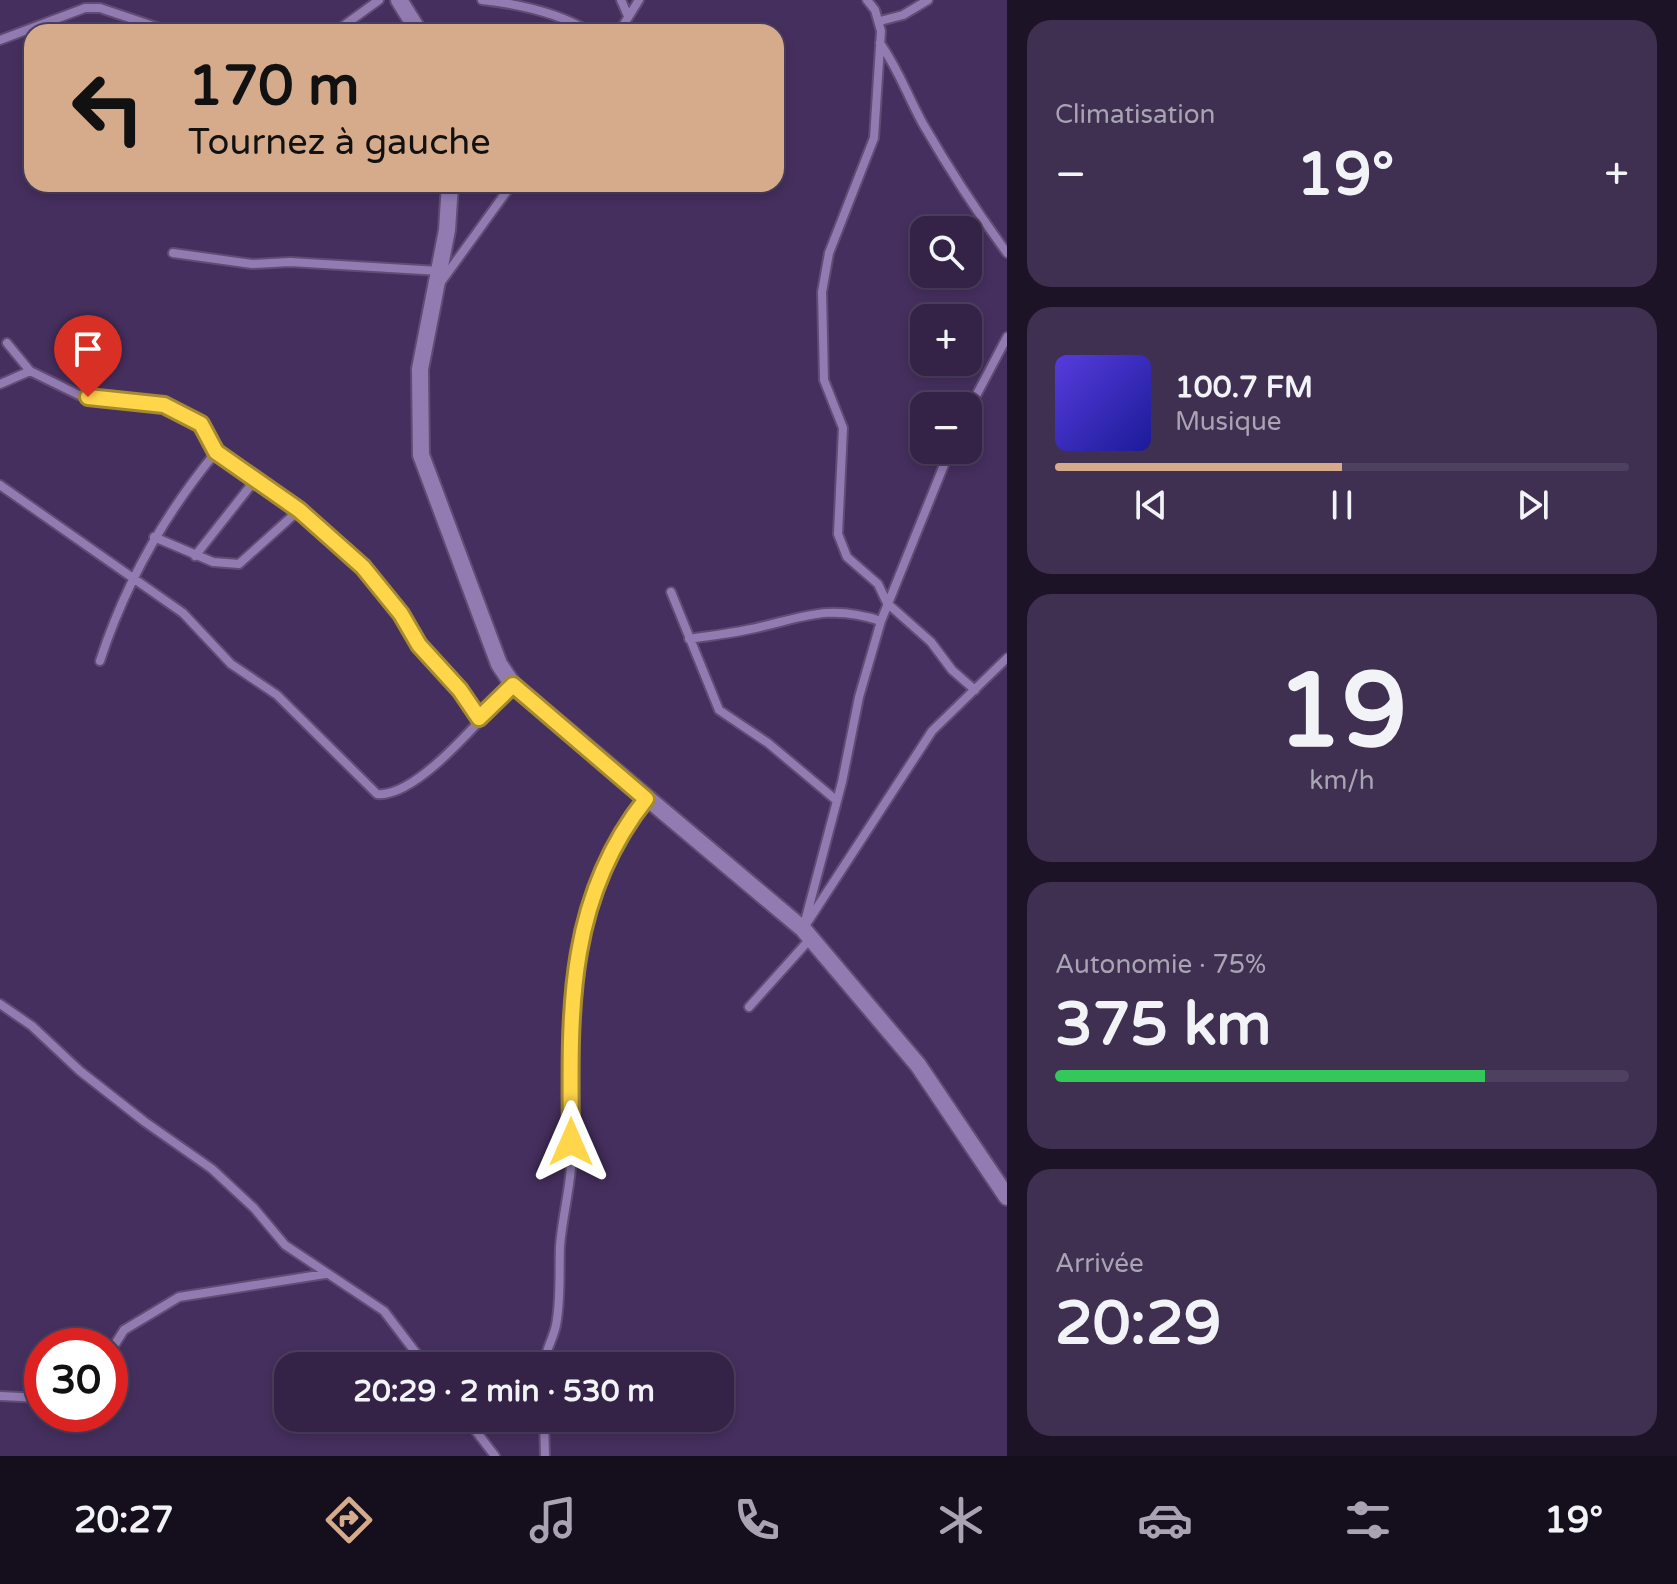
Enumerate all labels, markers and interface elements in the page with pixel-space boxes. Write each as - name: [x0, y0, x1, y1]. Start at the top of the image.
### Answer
- text: 170 m: [188, 53, 359, 120]
- icon: left: [56, 56, 160, 160]
- text: Climatisation: [1055, 99, 1215, 130]
- text: Tournez à gauche: [188, 121, 491, 164]
- text: 19°: [1296, 139, 1394, 211]
- text: −: [1055, 149, 1086, 202]
- text: +: [1604, 149, 1629, 202]
- map controls: [910, 216, 982, 464]
- button: search: [910, 216, 982, 288]
- button: +: [910, 304, 982, 376]
- pin: [54, 315, 122, 397]
- icon: arrive: [66, 327, 110, 371]
- text: 100.7 FM: [1175, 369, 1313, 406]
- button: −: [910, 392, 982, 464]
- text: Musique: [1175, 406, 1282, 437]
- icon: previous: [1129, 483, 1173, 527]
- icon: pause: [1320, 483, 1364, 527]
- icon: next: [1511, 483, 1555, 527]
- text: 19: [1277, 650, 1407, 775]
- text: km/h: [1309, 765, 1375, 796]
- text: Autonomie · 75%: [1055, 949, 1266, 980]
- text: 375 km: [1055, 989, 1271, 1061]
- position arrow: [529, 1100, 613, 1184]
- text: Arrivée: [1055, 1248, 1144, 1279]
- text: 20:29: [1055, 1288, 1221, 1360]
- speed limit sign: 30: [24, 1328, 128, 1432]
- text: 20:29 · 2 min · 530 m: [353, 1373, 655, 1410]
- icon: directions: [321, 1492, 377, 1548]
- icon: music: [525, 1492, 581, 1548]
- icon: phone: [729, 1492, 785, 1548]
- icon: climate: [933, 1492, 989, 1548]
- icon: car: [1137, 1492, 1193, 1548]
- icon: filters: [1340, 1492, 1396, 1548]
- text: 20:27: [74, 1499, 174, 1542]
- text: 19°: [1544, 1499, 1603, 1542]

